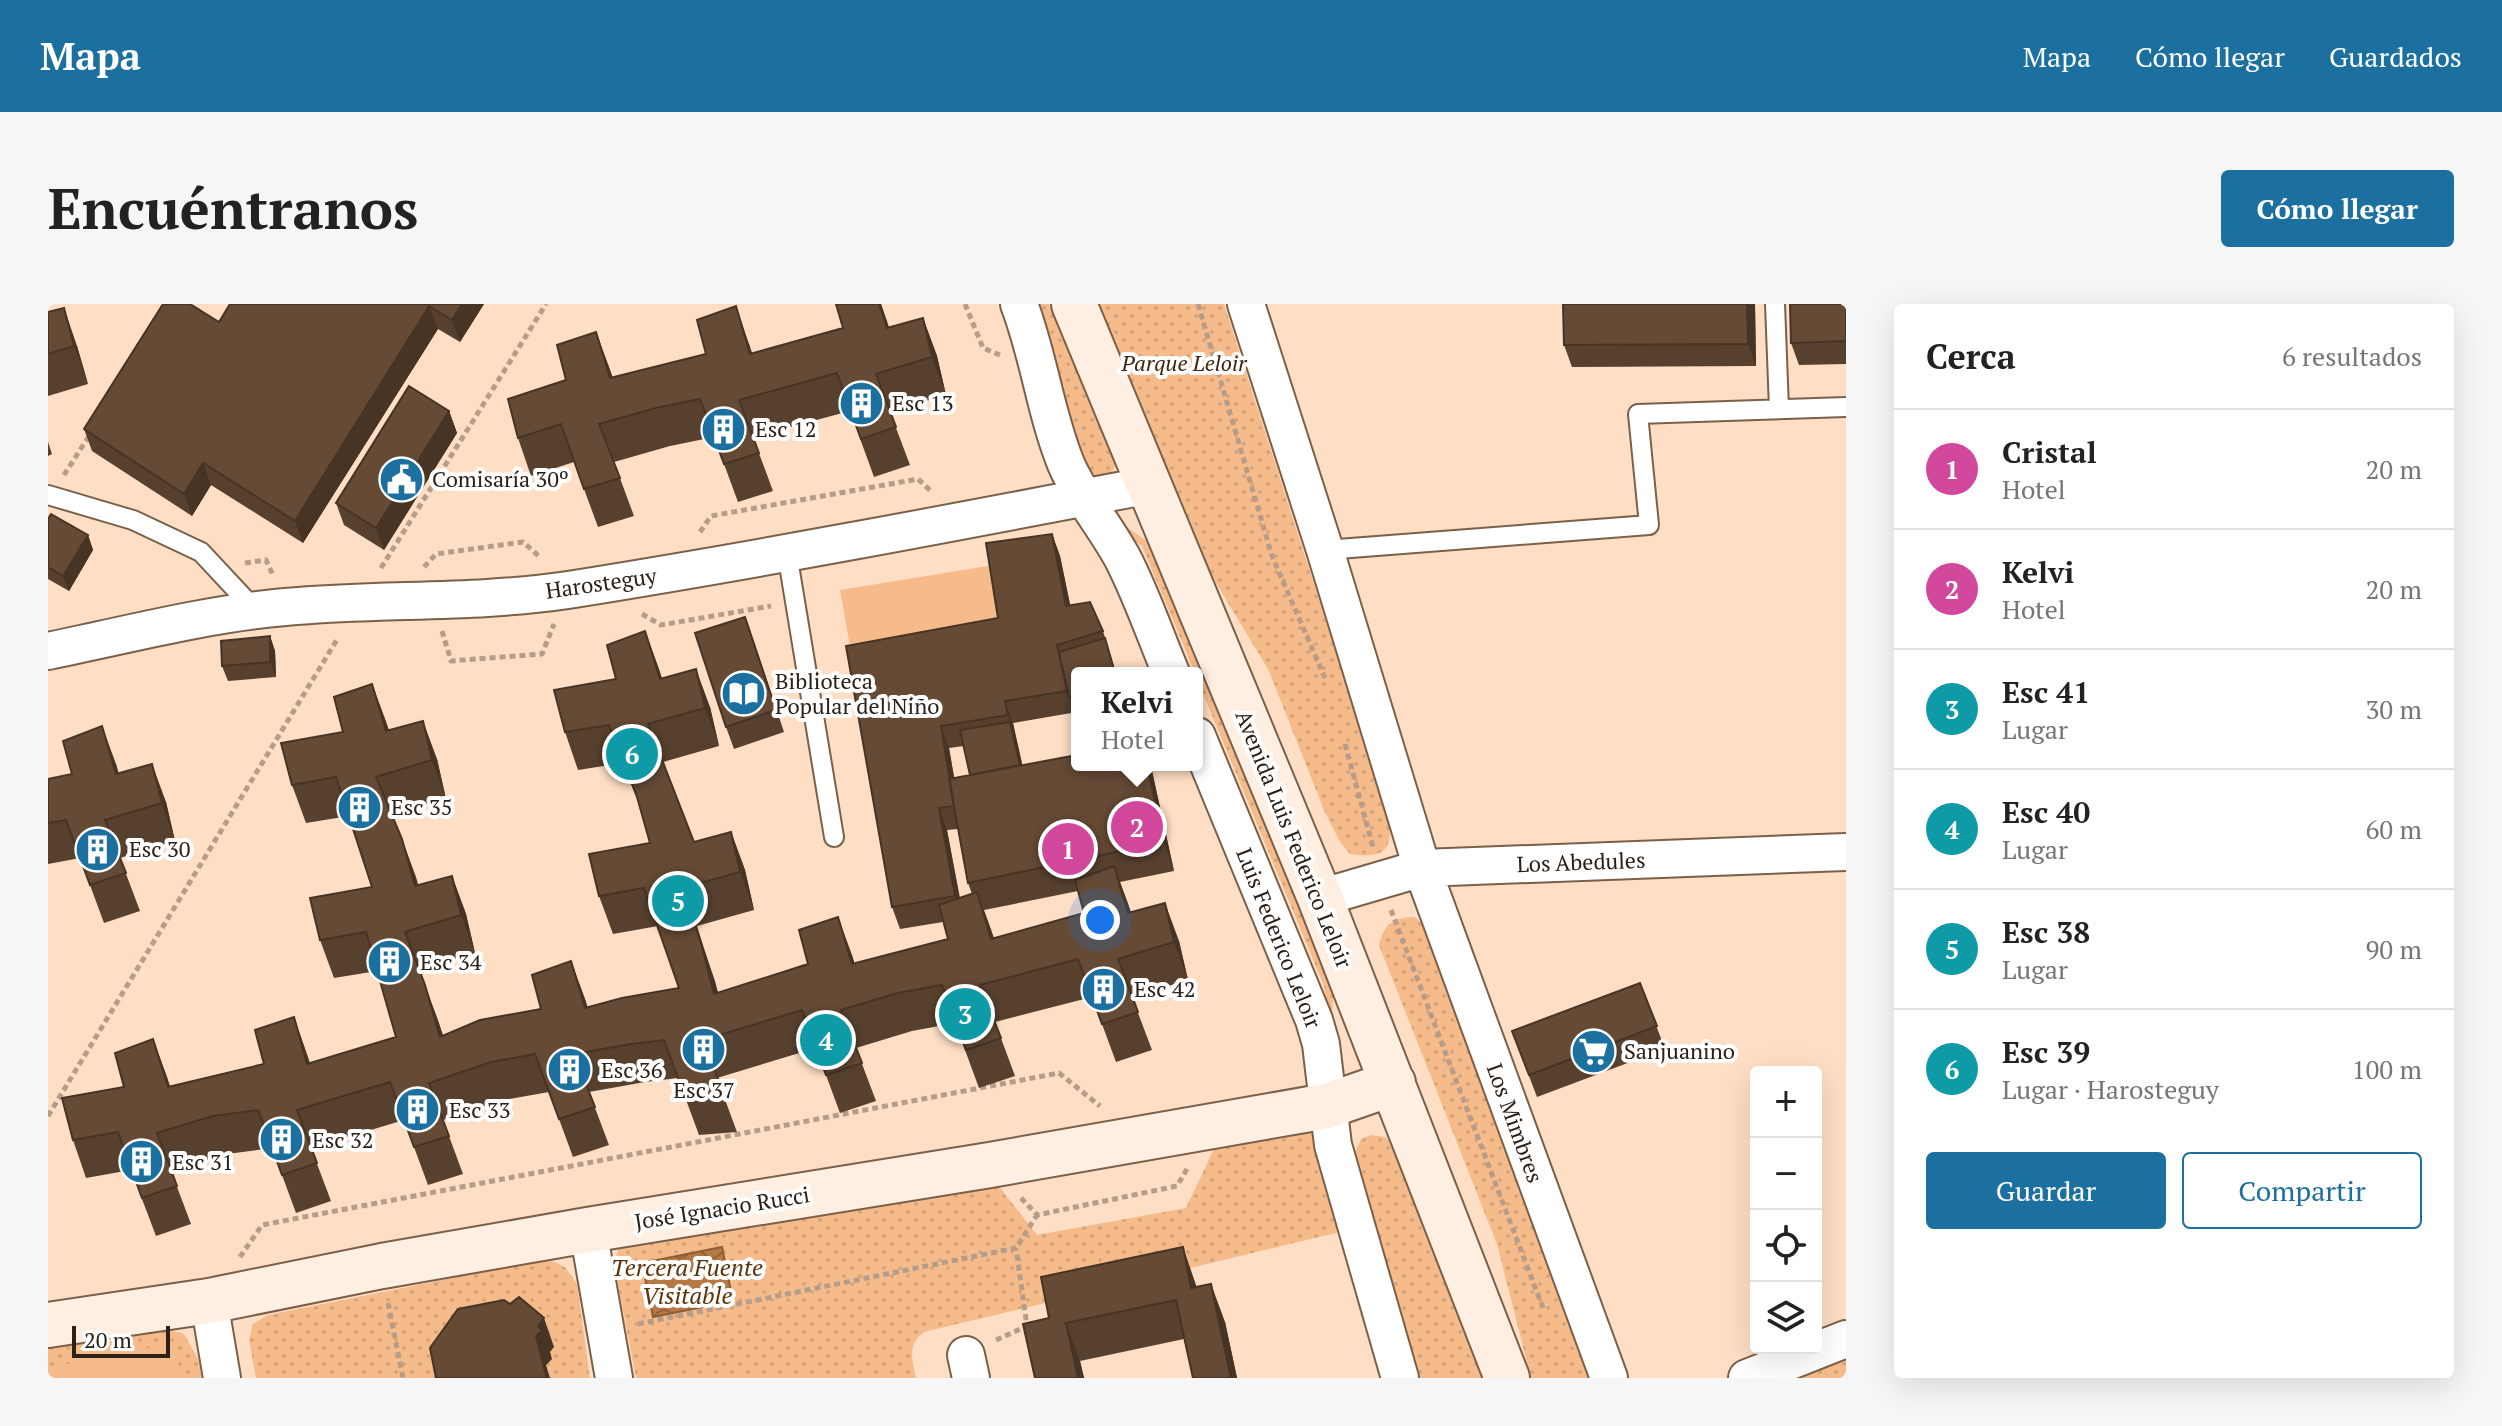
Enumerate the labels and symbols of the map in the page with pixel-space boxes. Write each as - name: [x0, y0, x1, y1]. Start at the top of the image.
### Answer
- park label: Parque Leloir: [1120, 348, 1248, 377]
- building icon: Esc 13: [837, 379, 885, 427]
- place label: Esc 13: [892, 388, 953, 417]
- building icon: Esc 12: [700, 405, 748, 453]
- place label: Esc 12: [755, 414, 816, 443]
- public building icon: Comisaría 30º: [377, 455, 425, 503]
- place label: Comisaría 30º: [432, 464, 569, 493]
- street label: Harosteguy: [544, 560, 659, 605]
- place label: Biblioteca Popular del Niño: [775, 666, 939, 720]
- library icon: Biblioteca Popular del Niño: [720, 670, 768, 718]
- street label: Avenida Luis Federico Leloir: [1230, 706, 1358, 972]
- pin: 6: [606, 724, 658, 784]
- building icon: Esc 35: [336, 783, 384, 831]
- place label: Esc 35: [391, 792, 452, 821]
- pin: 2: [1111, 797, 1163, 857]
- pin: 1: [1042, 819, 1094, 879]
- building icon: Esc 30: [74, 825, 122, 873]
- place label: Esc 30: [129, 834, 190, 863]
- street label: Luis Federico Leloir: [1231, 844, 1327, 1032]
- street label: Los Abedules: [1516, 845, 1646, 878]
- pin: 5: [652, 871, 704, 931]
- your location: [1080, 900, 1120, 940]
- building icon: Esc 34: [365, 938, 413, 986]
- place label: Esc 34: [420, 947, 482, 976]
- building icon: Esc 42: [1079, 965, 1127, 1013]
- place label: Esc 42: [1134, 974, 1195, 1003]
- pin: 3: [939, 984, 991, 1044]
- pin: 4: [800, 1010, 852, 1070]
- building icon: Esc 37: [680, 1025, 728, 1073]
- supermarket icon: Sanjuanino: [1569, 1027, 1617, 1075]
- place label: Sanjuanino: [1624, 1036, 1735, 1065]
- building icon: Esc 36: [546, 1046, 594, 1094]
- place label: Esc 36: [601, 1055, 663, 1084]
- street label: Los Mimbres: [1480, 1059, 1550, 1186]
- place label: Esc 37: [673, 1075, 735, 1104]
- building icon: Esc 33: [394, 1086, 442, 1134]
- place label: Esc 33: [449, 1095, 510, 1124]
- building icon: Esc 32: [257, 1116, 305, 1164]
- place label: Esc 32: [312, 1125, 373, 1154]
- building icon: Esc 31: [117, 1138, 165, 1186]
- place label: Esc 31: [172, 1147, 233, 1176]
- street label: José Ignacio Rucci: [632, 1179, 812, 1236]
- water label: Tercera Fuente Visitable: [611, 1251, 763, 1311]
- scale bar: [72, 1322, 170, 1358]

